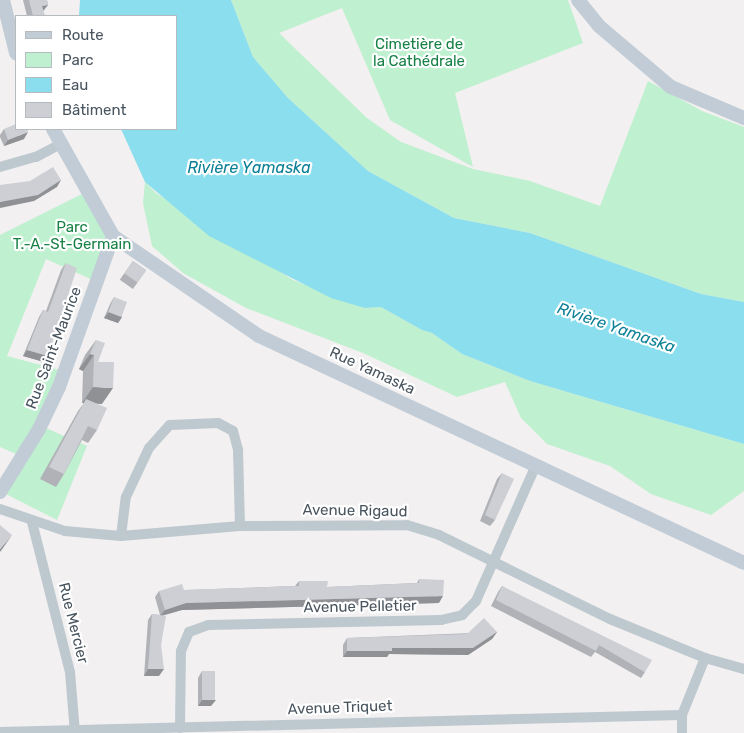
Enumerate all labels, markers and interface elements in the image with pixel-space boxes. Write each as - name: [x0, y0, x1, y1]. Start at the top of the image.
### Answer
- legend: [15, 15, 178, 130]
- text: Route: [62, 26, 104, 44]
- park label: Cimetière de la Cathédrale: [373, 35, 465, 70]
- text: Parc: [62, 51, 94, 69]
- text: Eau: [62, 76, 88, 94]
- text: Bâtiment: [62, 101, 126, 119]
- water label: Rivière Yamaska: [187, 158, 311, 178]
- park label: Parc T.-A.-St-Germain: [13, 218, 131, 253]
- street label: Rue Saint-Maurice: [22, 284, 86, 412]
- water label: Rivière Yamaska: [554, 299, 678, 357]
- street label: Rue Yamaska: [326, 343, 418, 399]
- street label: Avenue Rigaud: [302, 501, 408, 521]
- street label: Rue Mercier: [54, 581, 92, 665]
- street label: Avenue Pelletier: [303, 597, 417, 617]
- street label: Avenue Triquet: [287, 697, 393, 719]

